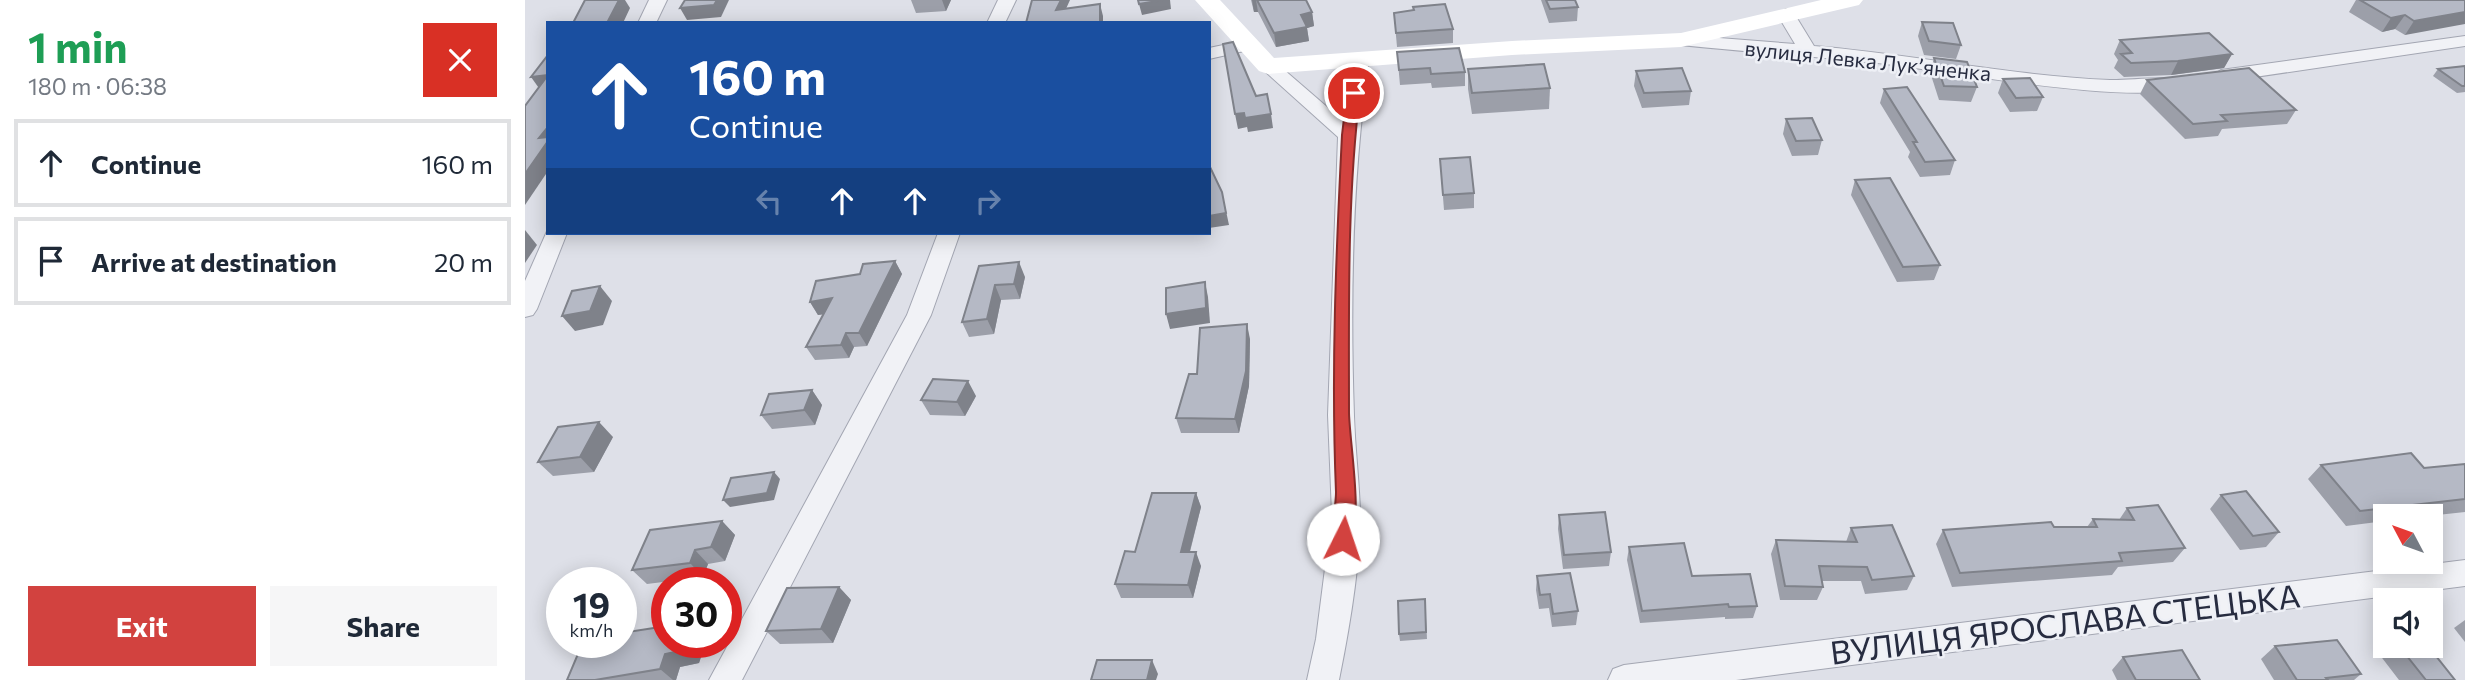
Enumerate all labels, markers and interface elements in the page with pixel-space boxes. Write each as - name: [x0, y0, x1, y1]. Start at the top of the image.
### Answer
- text: 1 min: [28, 20, 128, 72]
- button: close: [423, 23, 497, 97]
- street label: вулиця Левка Лукʼяненка: [1744, 35, 1992, 85]
- text: 160 m: [689, 45, 826, 105]
- icon: ahead: [574, 49, 665, 140]
- pin: [1324, 63, 1384, 123]
- text: 180 m · 06:38: [28, 72, 167, 100]
- icon: arrive: [1335, 74, 1373, 112]
- text: Continue: [689, 105, 823, 145]
- icon: ahead: [32, 144, 70, 182]
- text: Continue: [91, 148, 201, 179]
- text: 160 m: [421, 148, 493, 179]
- icon: left: [750, 182, 788, 220]
- icon: ahead: [823, 182, 861, 220]
- icon: ahead: [896, 182, 934, 220]
- icon: right: [969, 182, 1007, 220]
- icon: arrive: [32, 242, 70, 280]
- text: Arrive at destination: [91, 246, 337, 277]
- text: 20 m: [434, 246, 493, 277]
- position arrow: [1306, 502, 1380, 576]
- north arrow: [2373, 504, 2443, 574]
- map controls: [2373, 504, 2443, 658]
- speed limit sign: 30: [651, 567, 742, 658]
- street label: ВУЛИЦЯ ЯРОСЛАВА СТЕЦЬКА: [1828, 574, 2302, 672]
- text: 19: [573, 582, 610, 625]
- button: Exit: [28, 586, 256, 666]
- button: Share: [270, 586, 497, 666]
- button: sound: [2373, 588, 2443, 658]
- text: km/h: [570, 619, 613, 641]

